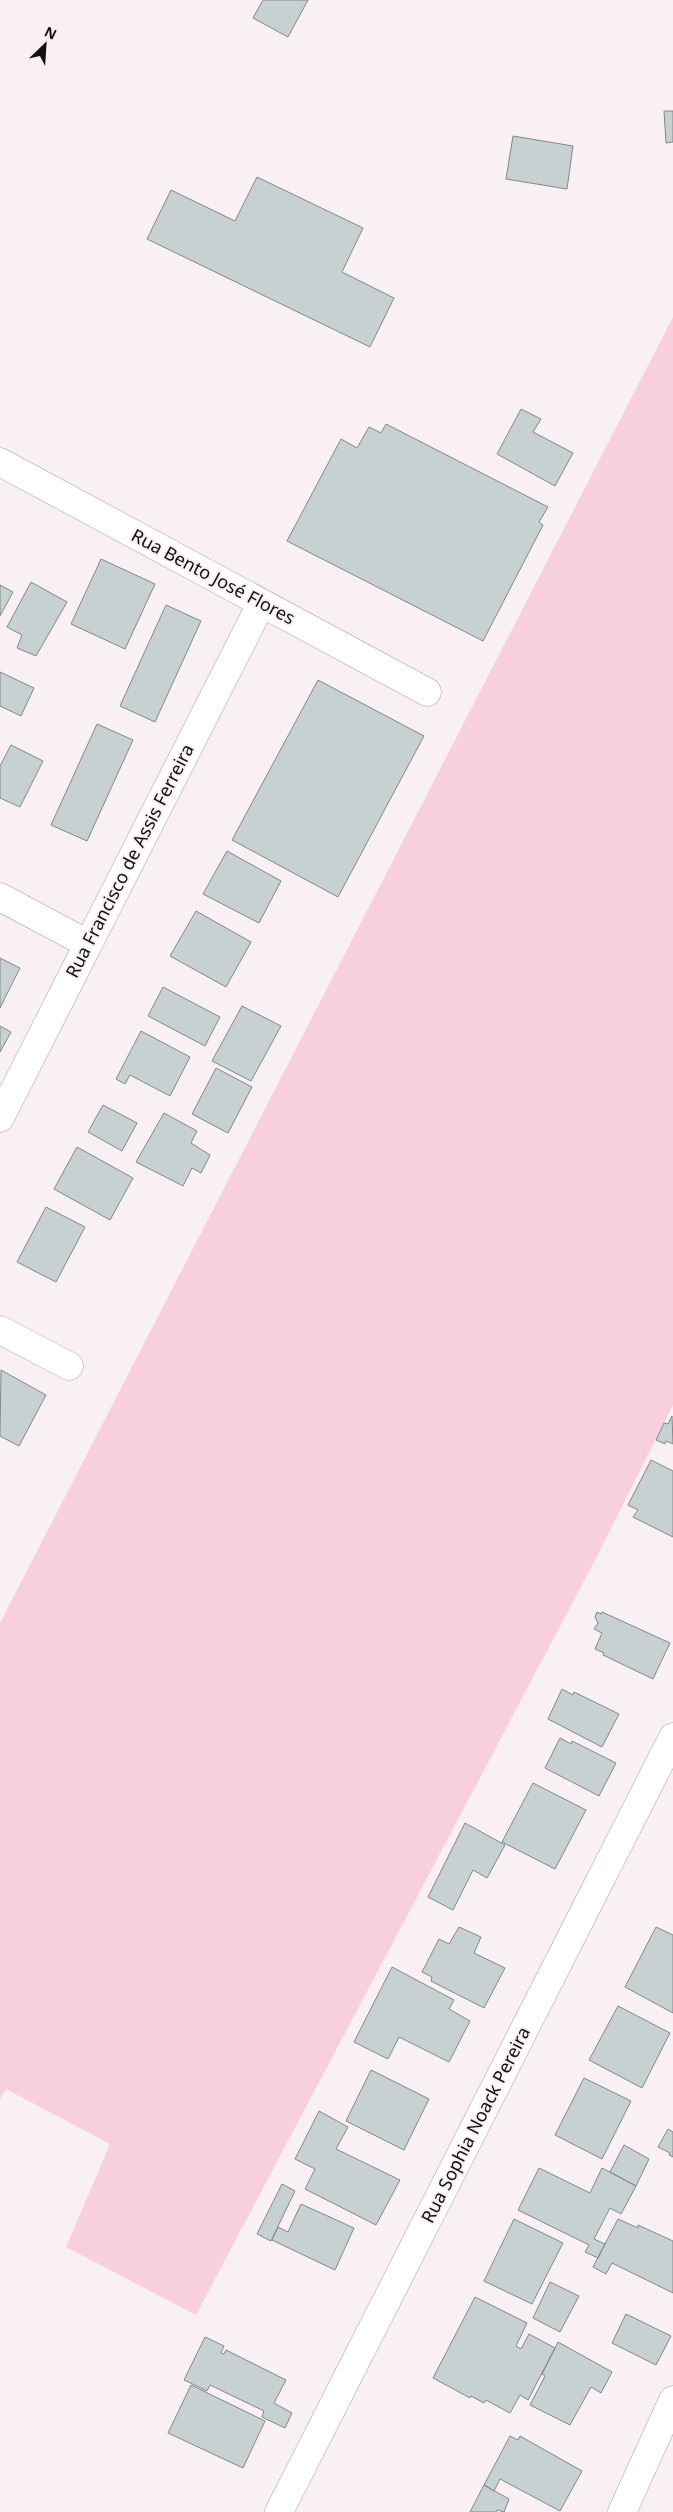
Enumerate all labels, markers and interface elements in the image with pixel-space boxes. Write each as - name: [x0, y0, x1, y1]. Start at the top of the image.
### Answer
- north arrow: [20, 20, 70, 70]
- text: N: [42, 22, 60, 44]
- street label: Rua Bento José Flores: [127, 523, 300, 629]
- street label: Rua Francisco de Assis Ferreira: [60, 740, 199, 982]
- street label: Rua Sophia Noack Pereira: [415, 2022, 535, 2227]

